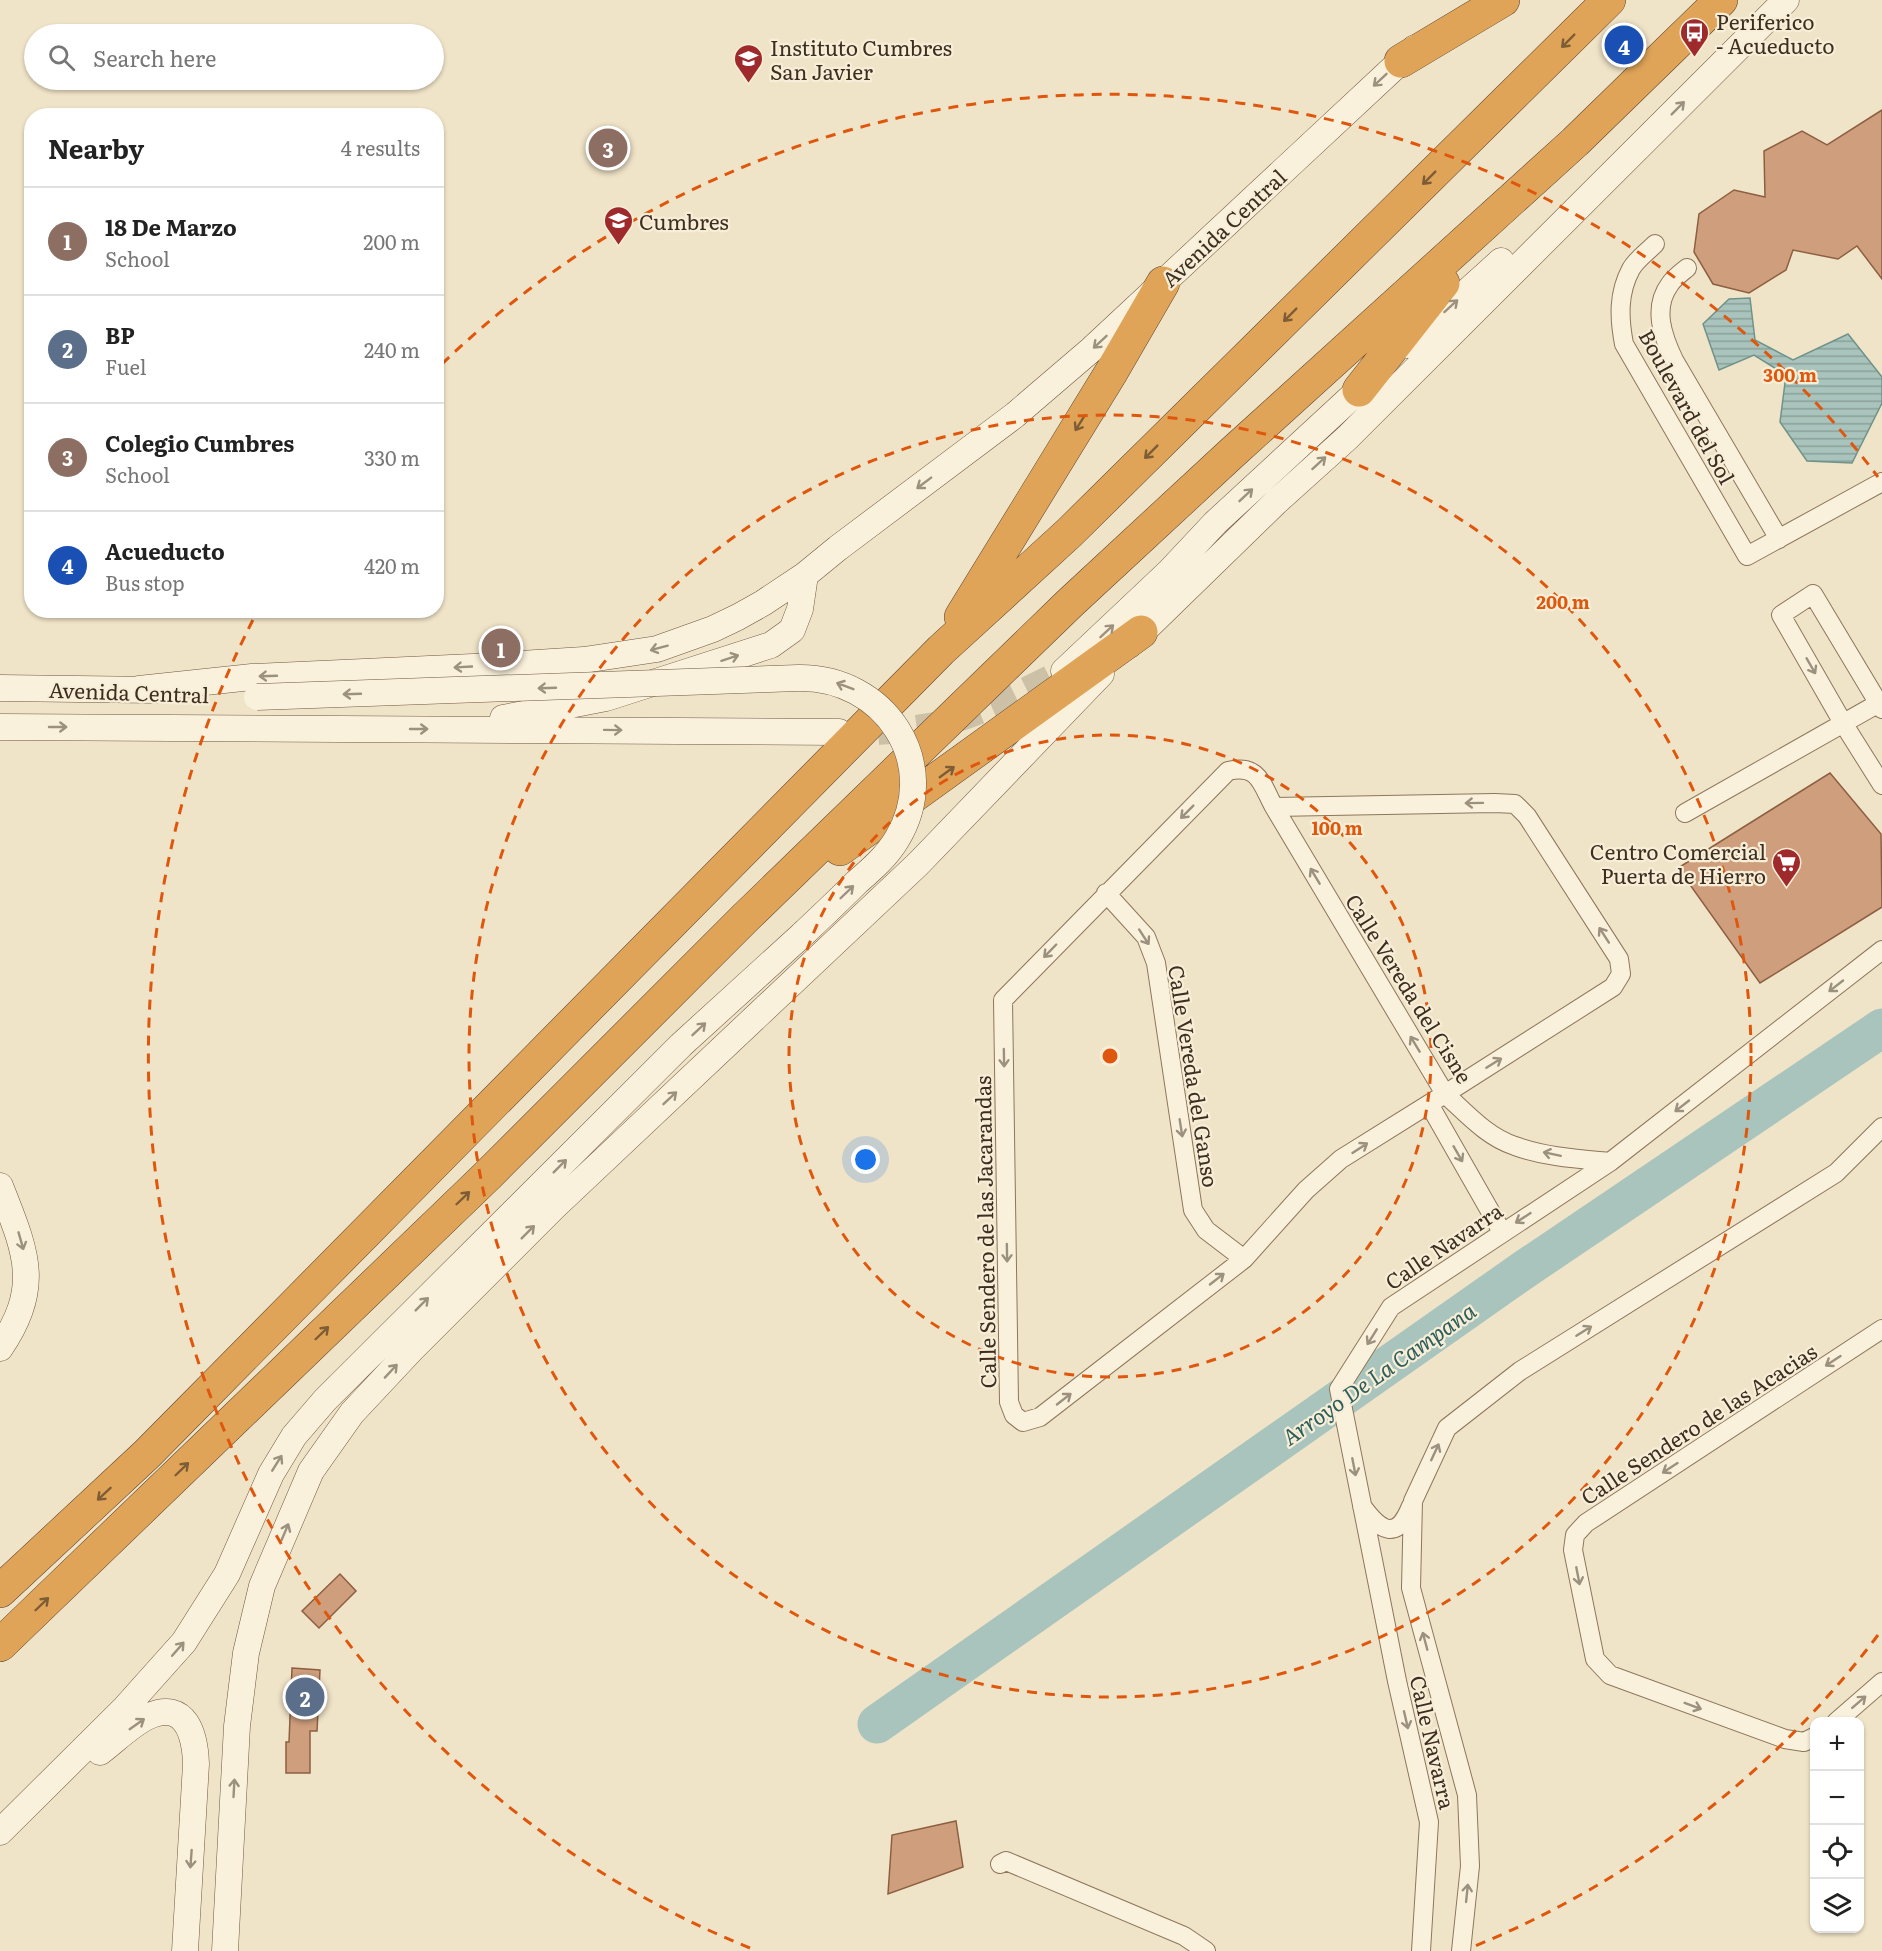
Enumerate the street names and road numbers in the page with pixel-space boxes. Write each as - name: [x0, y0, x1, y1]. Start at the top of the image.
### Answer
- street label: Avenida Central: [1154, 161, 1292, 293]
- street label: Boulevard del Sol: [1633, 323, 1743, 489]
- street label: Avenida Central: [48, 673, 210, 709]
- street label: Calle Vereda del Cisne: [1339, 887, 1481, 1089]
- street label: Calle Vereda del Ganso: [1162, 963, 1228, 1189]
- street label: Calle Sendero de las Jacarandas: [966, 1075, 1002, 1389]
- street label: Calle Navarra: [1378, 1194, 1509, 1296]
- street label: Calle Sendero de las Acacias: [1574, 1335, 1822, 1511]
- street label: Calle Navarra: [1404, 1672, 1465, 1812]

